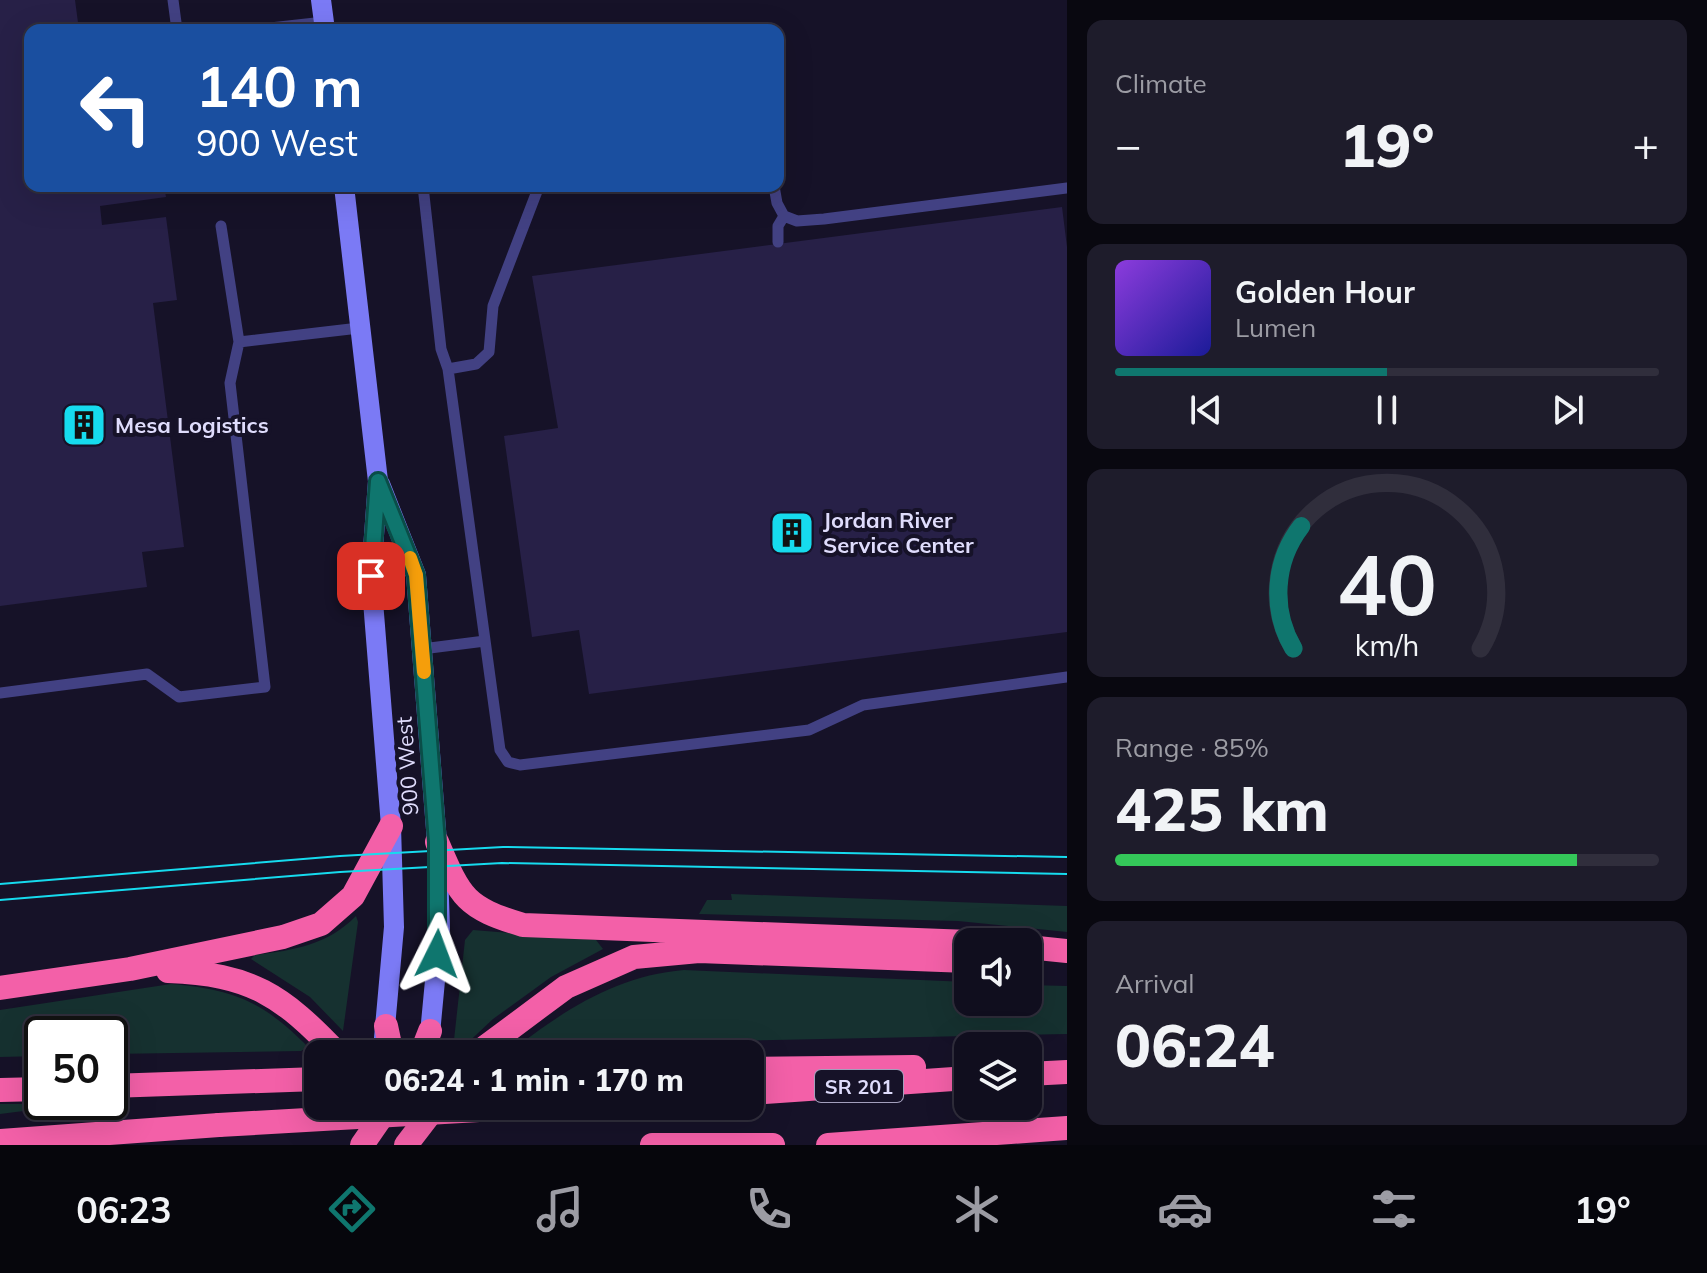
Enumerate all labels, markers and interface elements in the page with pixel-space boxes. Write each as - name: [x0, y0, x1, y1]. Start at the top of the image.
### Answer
- text: 140 m: [196, 51, 363, 121]
- icon: left: [64, 56, 168, 160]
- text: Climate: [1115, 67, 1207, 100]
- text: 19°: [1339, 107, 1435, 182]
- text: −: [1115, 117, 1141, 172]
- text: +: [1633, 117, 1659, 172]
- text: 900 West: [196, 120, 358, 165]
- text: Golden Hour: [1235, 273, 1415, 311]
- text: Lumen: [1235, 311, 1316, 344]
- icon: previous: [1184, 388, 1228, 432]
- icon: pause: [1365, 388, 1409, 432]
- icon: next: [1546, 388, 1590, 432]
- building icon: Mesa Logistics: [60, 401, 108, 449]
- place label: Mesa Logistics: [115, 411, 269, 439]
- place label: Jordan River Service Center: [823, 506, 974, 559]
- building icon: Jordan River Service Center: [768, 509, 816, 557]
- text: 40: [1337, 530, 1437, 635]
- pin: [337, 542, 405, 610]
- icon: arrive: [349, 554, 393, 598]
- text: km/h: [1355, 627, 1419, 663]
- street label: 900 West: [390, 715, 424, 816]
- text: Range · 85%: [1115, 731, 1269, 764]
- text: 425 km: [1115, 771, 1329, 846]
- position arrow: [395, 912, 479, 996]
- map controls: [954, 928, 1042, 1120]
- button: sound: [954, 928, 1042, 1016]
- text: Arrival: [1115, 967, 1195, 1000]
- text: 06:24: [1115, 1007, 1275, 1082]
- speed limit sign: 50: [24, 1016, 128, 1120]
- button: layers: [954, 1032, 1042, 1120]
- text: 06:24 · 1 min · 170 m: [384, 1061, 684, 1099]
- road number: SR 201: [815, 1070, 903, 1102]
- icon: directions: [324, 1181, 380, 1237]
- icon: music: [532, 1181, 588, 1237]
- icon: phone: [741, 1181, 797, 1237]
- icon: climate: [949, 1181, 1005, 1237]
- icon: car: [1157, 1181, 1213, 1237]
- icon: filters: [1366, 1181, 1422, 1237]
- text: 06:23: [76, 1187, 172, 1232]
- text: 19°: [1574, 1187, 1631, 1232]

